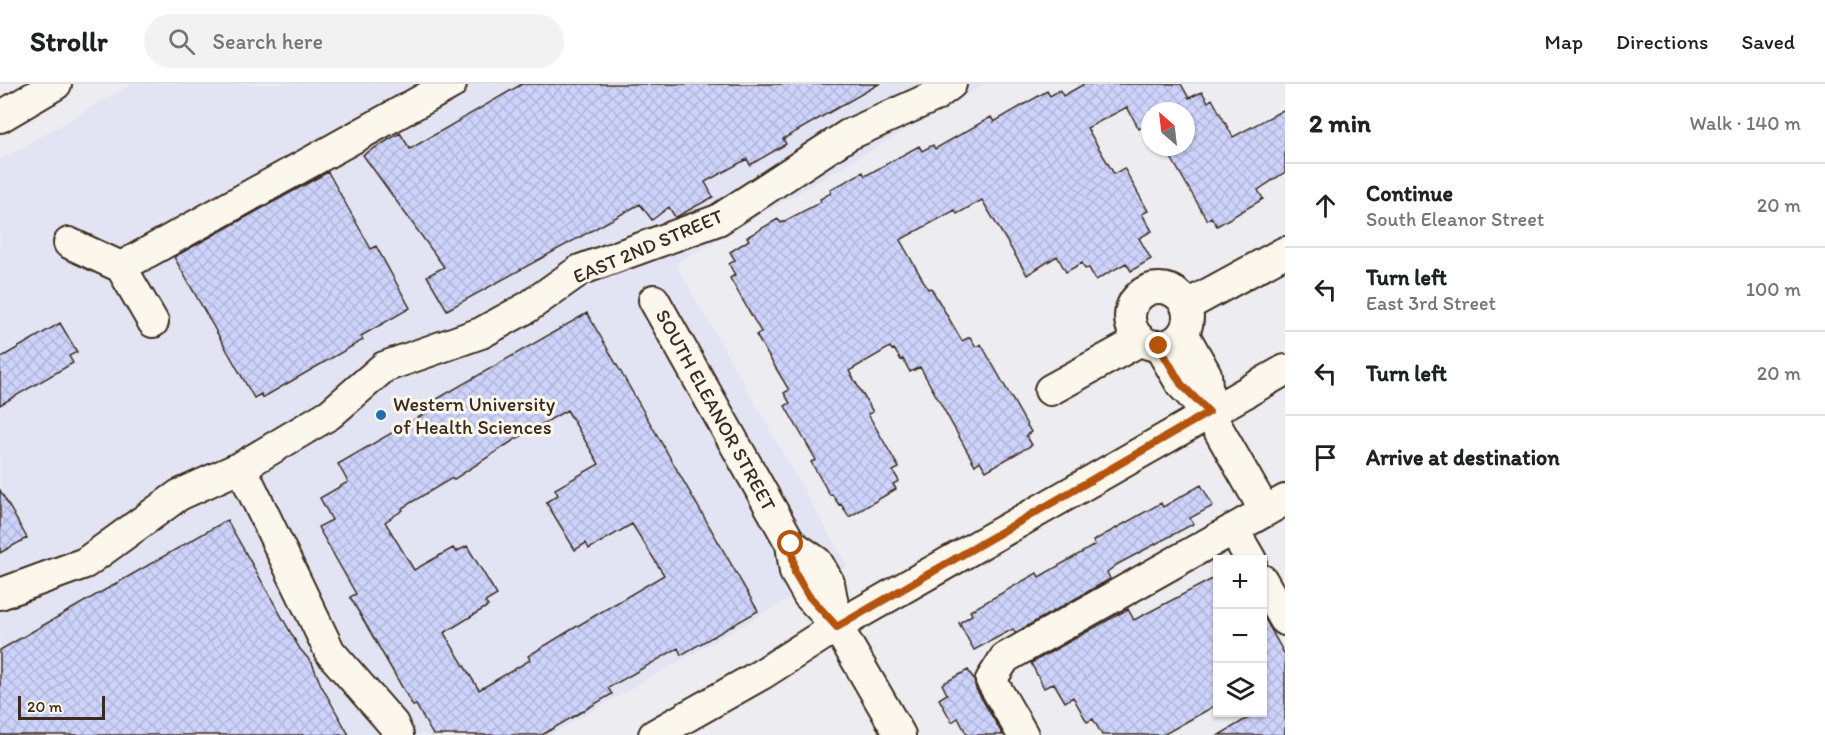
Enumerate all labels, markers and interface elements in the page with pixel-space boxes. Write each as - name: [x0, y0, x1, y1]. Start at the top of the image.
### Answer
- search box: [144, 14, 564, 68]
- text: Strollr: [30, 24, 108, 58]
- icon: search: [165, 25, 198, 58]
- text: Search here: [213, 28, 323, 55]
- text: Map: [1545, 29, 1583, 54]
- text: Directions: [1616, 29, 1708, 54]
- text: Saved: [1741, 29, 1795, 54]
- north arrow: [1141, 102, 1195, 156]
- text: 2 min: [1309, 107, 1371, 139]
- text: Walk · 140 m: [1690, 111, 1801, 135]
- text: Continue: [1366, 180, 1453, 207]
- icon: ahead: [1309, 189, 1342, 222]
- text: 20 m: [1757, 193, 1801, 217]
- street label: EAST 2ND STREET: [569, 204, 727, 288]
- text: South Eleanor Street: [1366, 207, 1544, 231]
- text: Turn left: [1366, 264, 1447, 291]
- icon: left: [1309, 273, 1342, 306]
- text: 100 m: [1746, 277, 1801, 301]
- text: East 3rd Street: [1366, 291, 1496, 315]
- street label: SOUTH ELEANOR STREET: [651, 305, 781, 515]
- route end: [1145, 332, 1171, 358]
- icon: left: [1309, 357, 1342, 390]
- text: Turn left: [1366, 360, 1447, 387]
- text: 20 m: [1757, 361, 1801, 385]
- place label: Western University of Health Sciences: [393, 392, 556, 439]
- marker: Western University of Health Sciences: [374, 408, 388, 422]
- icon: arrive: [1309, 441, 1342, 474]
- text: Arrive at destination: [1366, 444, 1560, 471]
- route start: [777, 530, 803, 556]
- map controls: [1213, 555, 1267, 717]
- button: +: [1213, 555, 1267, 609]
- button: −: [1213, 609, 1267, 663]
- button: layers: [1213, 663, 1267, 717]
- scale bar: [18, 693, 105, 720]
- text: 20 m: [27, 697, 62, 716]

